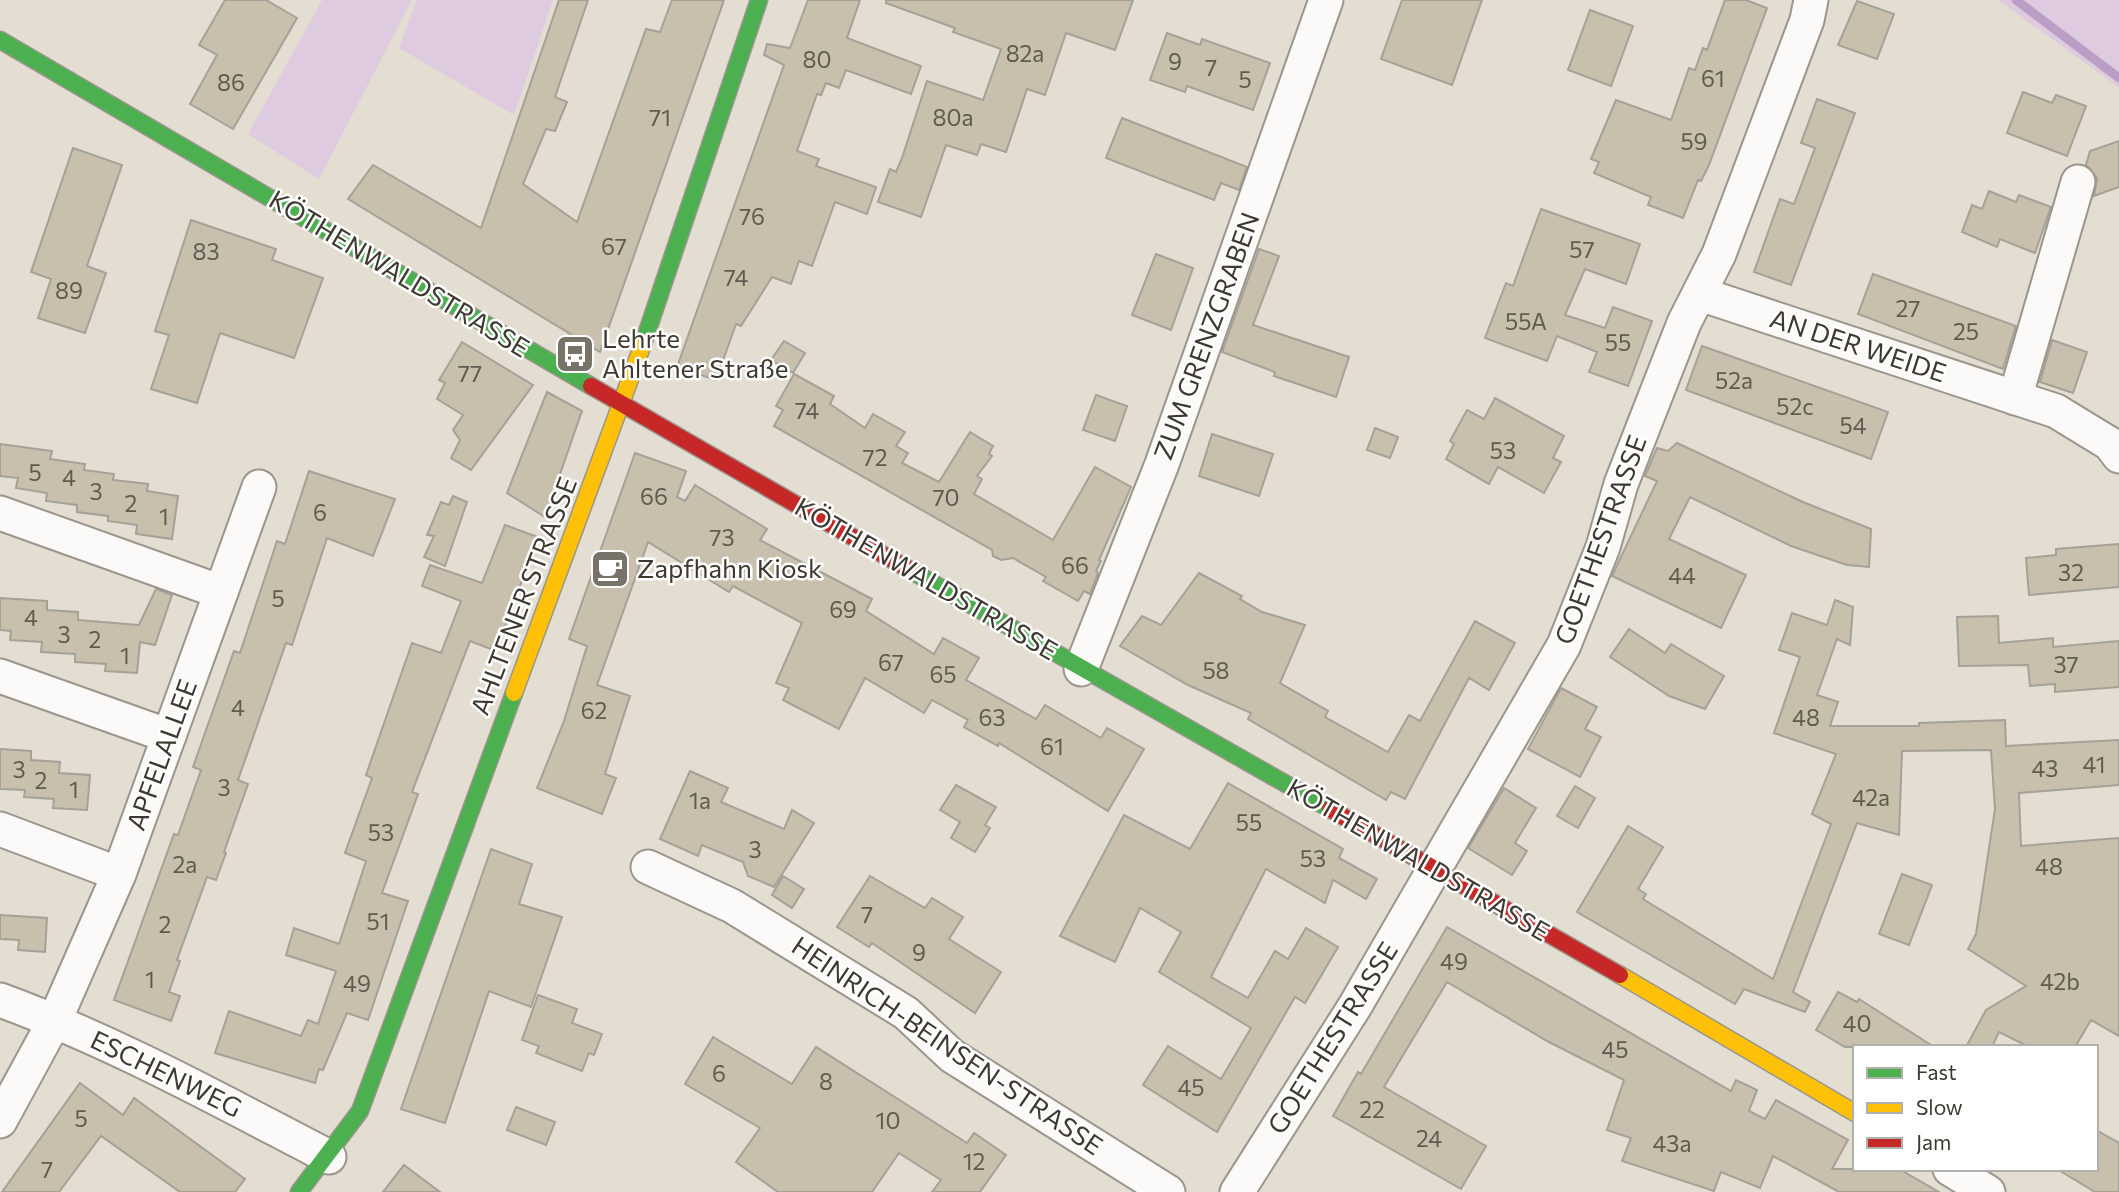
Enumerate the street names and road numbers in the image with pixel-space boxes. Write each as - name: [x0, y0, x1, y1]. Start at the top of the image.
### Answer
- street label: KÖTHENWALDSTRASSE: [264, 183, 535, 363]
- street label: ZUM GRENZGRABEN: [1146, 208, 1265, 463]
- street label: AN DER WEIDE: [1767, 302, 1950, 388]
- street label: GOETHESTRASSE: [1547, 431, 1652, 648]
- street label: AHLTENER STRASSE: [463, 472, 582, 719]
- street label: KÖTHENWALDSTRASSE: [790, 490, 1063, 666]
- street label: APFELALLEE: [119, 675, 202, 834]
- street label: KÖTHENWALDSTRASSE: [1282, 771, 1555, 947]
- street label: HEINRICH-BEINSEN-STRASSE: [787, 929, 1109, 1160]
- street label: GOETHESTRASSE: [1260, 936, 1403, 1139]
- street label: ESCHENWEG: [86, 1023, 247, 1123]

